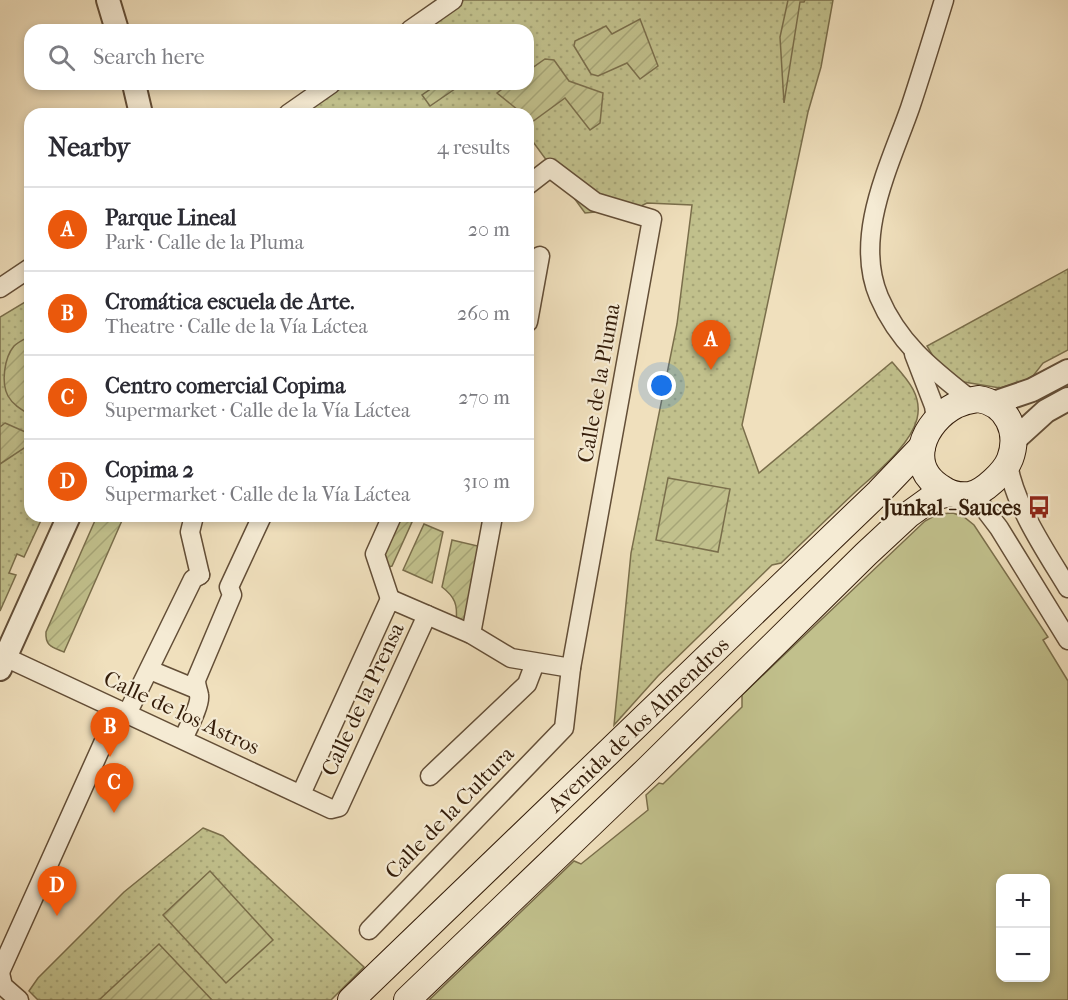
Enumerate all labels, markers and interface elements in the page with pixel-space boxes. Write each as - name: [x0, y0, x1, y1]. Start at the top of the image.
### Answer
- search box: [24, 24, 534, 90]
- icon: search: [45, 41, 78, 74]
- text: Search here: [93, 44, 205, 70]
- text: Nearby: [48, 132, 130, 163]
- text: 4 results: [437, 136, 510, 159]
- text: Parque Lineal: [105, 205, 236, 231]
- text: A: [61, 218, 74, 241]
- text: 20 m: [468, 218, 510, 241]
- text: Park · Calle de la Pluma: [105, 231, 304, 254]
- text: Cromática escuela de Arte.: [105, 289, 354, 315]
- street label: Calle de la Pluma: [572, 301, 626, 465]
- text: B: [61, 302, 74, 325]
- text: 260 m: [457, 302, 510, 325]
- text: Theatre · Calle de la Vía Láctea: [105, 315, 368, 338]
- pin: A: [692, 320, 730, 370]
- your location: [647, 371, 676, 400]
- text: Centro comercial Copima: [105, 373, 345, 399]
- text: C: [61, 386, 74, 409]
- text: 270 m: [458, 386, 510, 409]
- text: Supermarket · Calle de la Vía Láctea: [105, 399, 410, 422]
- text: Copima 2: [105, 457, 194, 483]
- text: D: [60, 470, 75, 493]
- text: 310 m: [463, 470, 510, 493]
- text: Supermarket · Calle de la Vía Láctea: [105, 483, 410, 506]
- bus stop icon: Junkal - Sauces: [1026, 494, 1052, 520]
- place label: Junkal - Sauces: [881, 495, 1021, 521]
- street label: Calle de la Prensa: [316, 618, 410, 780]
- street label: Avenida de los Almendros: [542, 632, 735, 819]
- street label: Calle de los Astros: [100, 665, 264, 760]
- pin: B: [90, 708, 130, 757]
- street label: Calle de la Cultura: [380, 740, 520, 884]
- pin: C: [94, 764, 134, 813]
- pin: D: [38, 866, 76, 916]
- map controls: [996, 874, 1050, 982]
- button: +: [996, 874, 1050, 928]
- button: −: [996, 928, 1050, 982]

